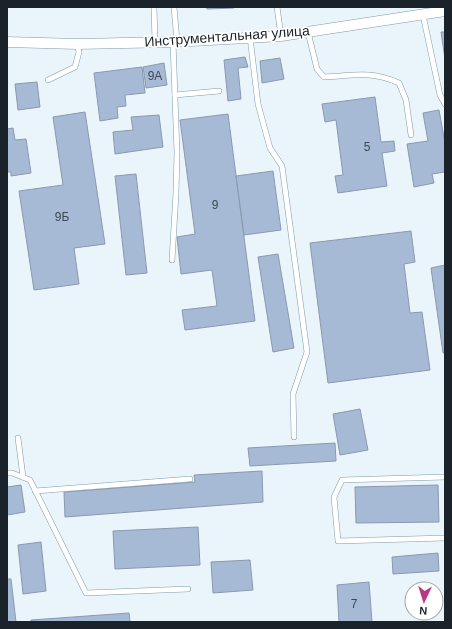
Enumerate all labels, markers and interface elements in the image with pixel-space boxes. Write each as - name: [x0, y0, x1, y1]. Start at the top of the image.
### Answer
- street label: Инструментальная улица: [144, 22, 310, 50]
- house number: 9А: [148, 69, 162, 83]
- house number: 5: [364, 140, 371, 154]
- house number: 9: [212, 198, 219, 212]
- house number: 9Б: [55, 210, 69, 224]
- north arrow: [404, 581, 444, 621]
- house number: 7: [351, 597, 358, 611]
- text: N: [419, 605, 428, 617]

